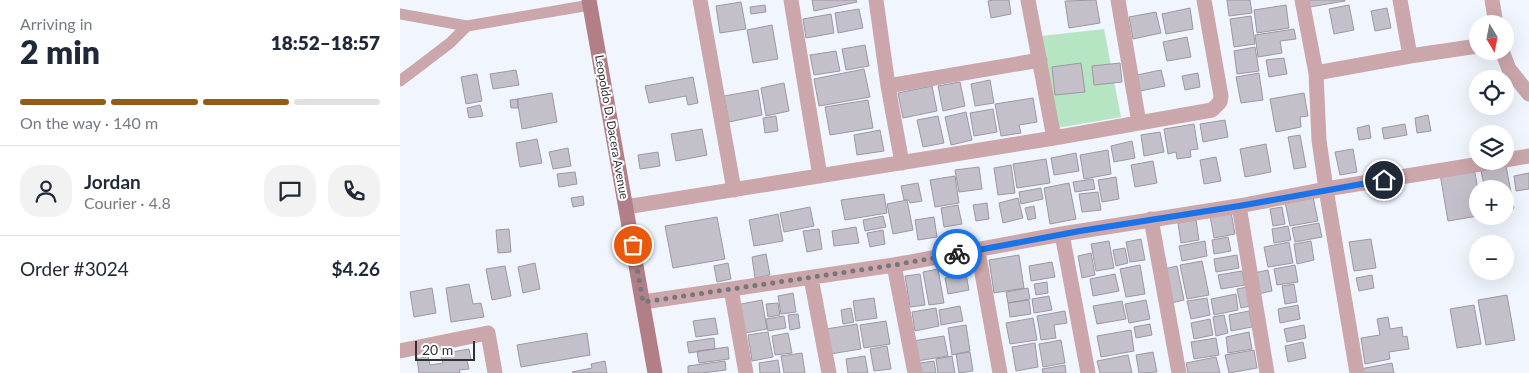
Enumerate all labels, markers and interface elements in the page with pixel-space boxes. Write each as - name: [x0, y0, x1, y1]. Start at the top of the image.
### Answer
- text: Arriving in: [20, 14, 93, 33]
- north arrow: [1469, 15, 1514, 60]
- map controls: [1469, 15, 1514, 280]
- text: 18:52–18:57: [271, 31, 380, 54]
- text: 2 min: [20, 32, 100, 71]
- street label: Leopoldo D. Dacera Avenue: [592, 54, 632, 200]
- button: locate: [1469, 70, 1514, 115]
- text: On the way · 140 m: [20, 113, 158, 132]
- button: layers: [1469, 125, 1514, 170]
- pin: [1363, 159, 1405, 201]
- button: person: [20, 165, 72, 217]
- button: chat: [264, 165, 316, 217]
- button: phone: [328, 165, 380, 217]
- icon: home: [1370, 166, 1398, 194]
- text: Jordan: [84, 170, 141, 193]
- button: +: [1469, 180, 1514, 225]
- text: Courier · 4.8: [84, 193, 171, 212]
- pin: [612, 224, 654, 266]
- courier: [932, 229, 982, 279]
- icon: bag: [619, 231, 647, 259]
- button: −: [1469, 235, 1514, 280]
- icon: bike: [943, 240, 971, 268]
- text: Order #3024: [20, 257, 129, 280]
- text: $4.26: [331, 257, 380, 280]
- scale bar: [415, 338, 475, 361]
- text: 20 m: [422, 341, 453, 358]

